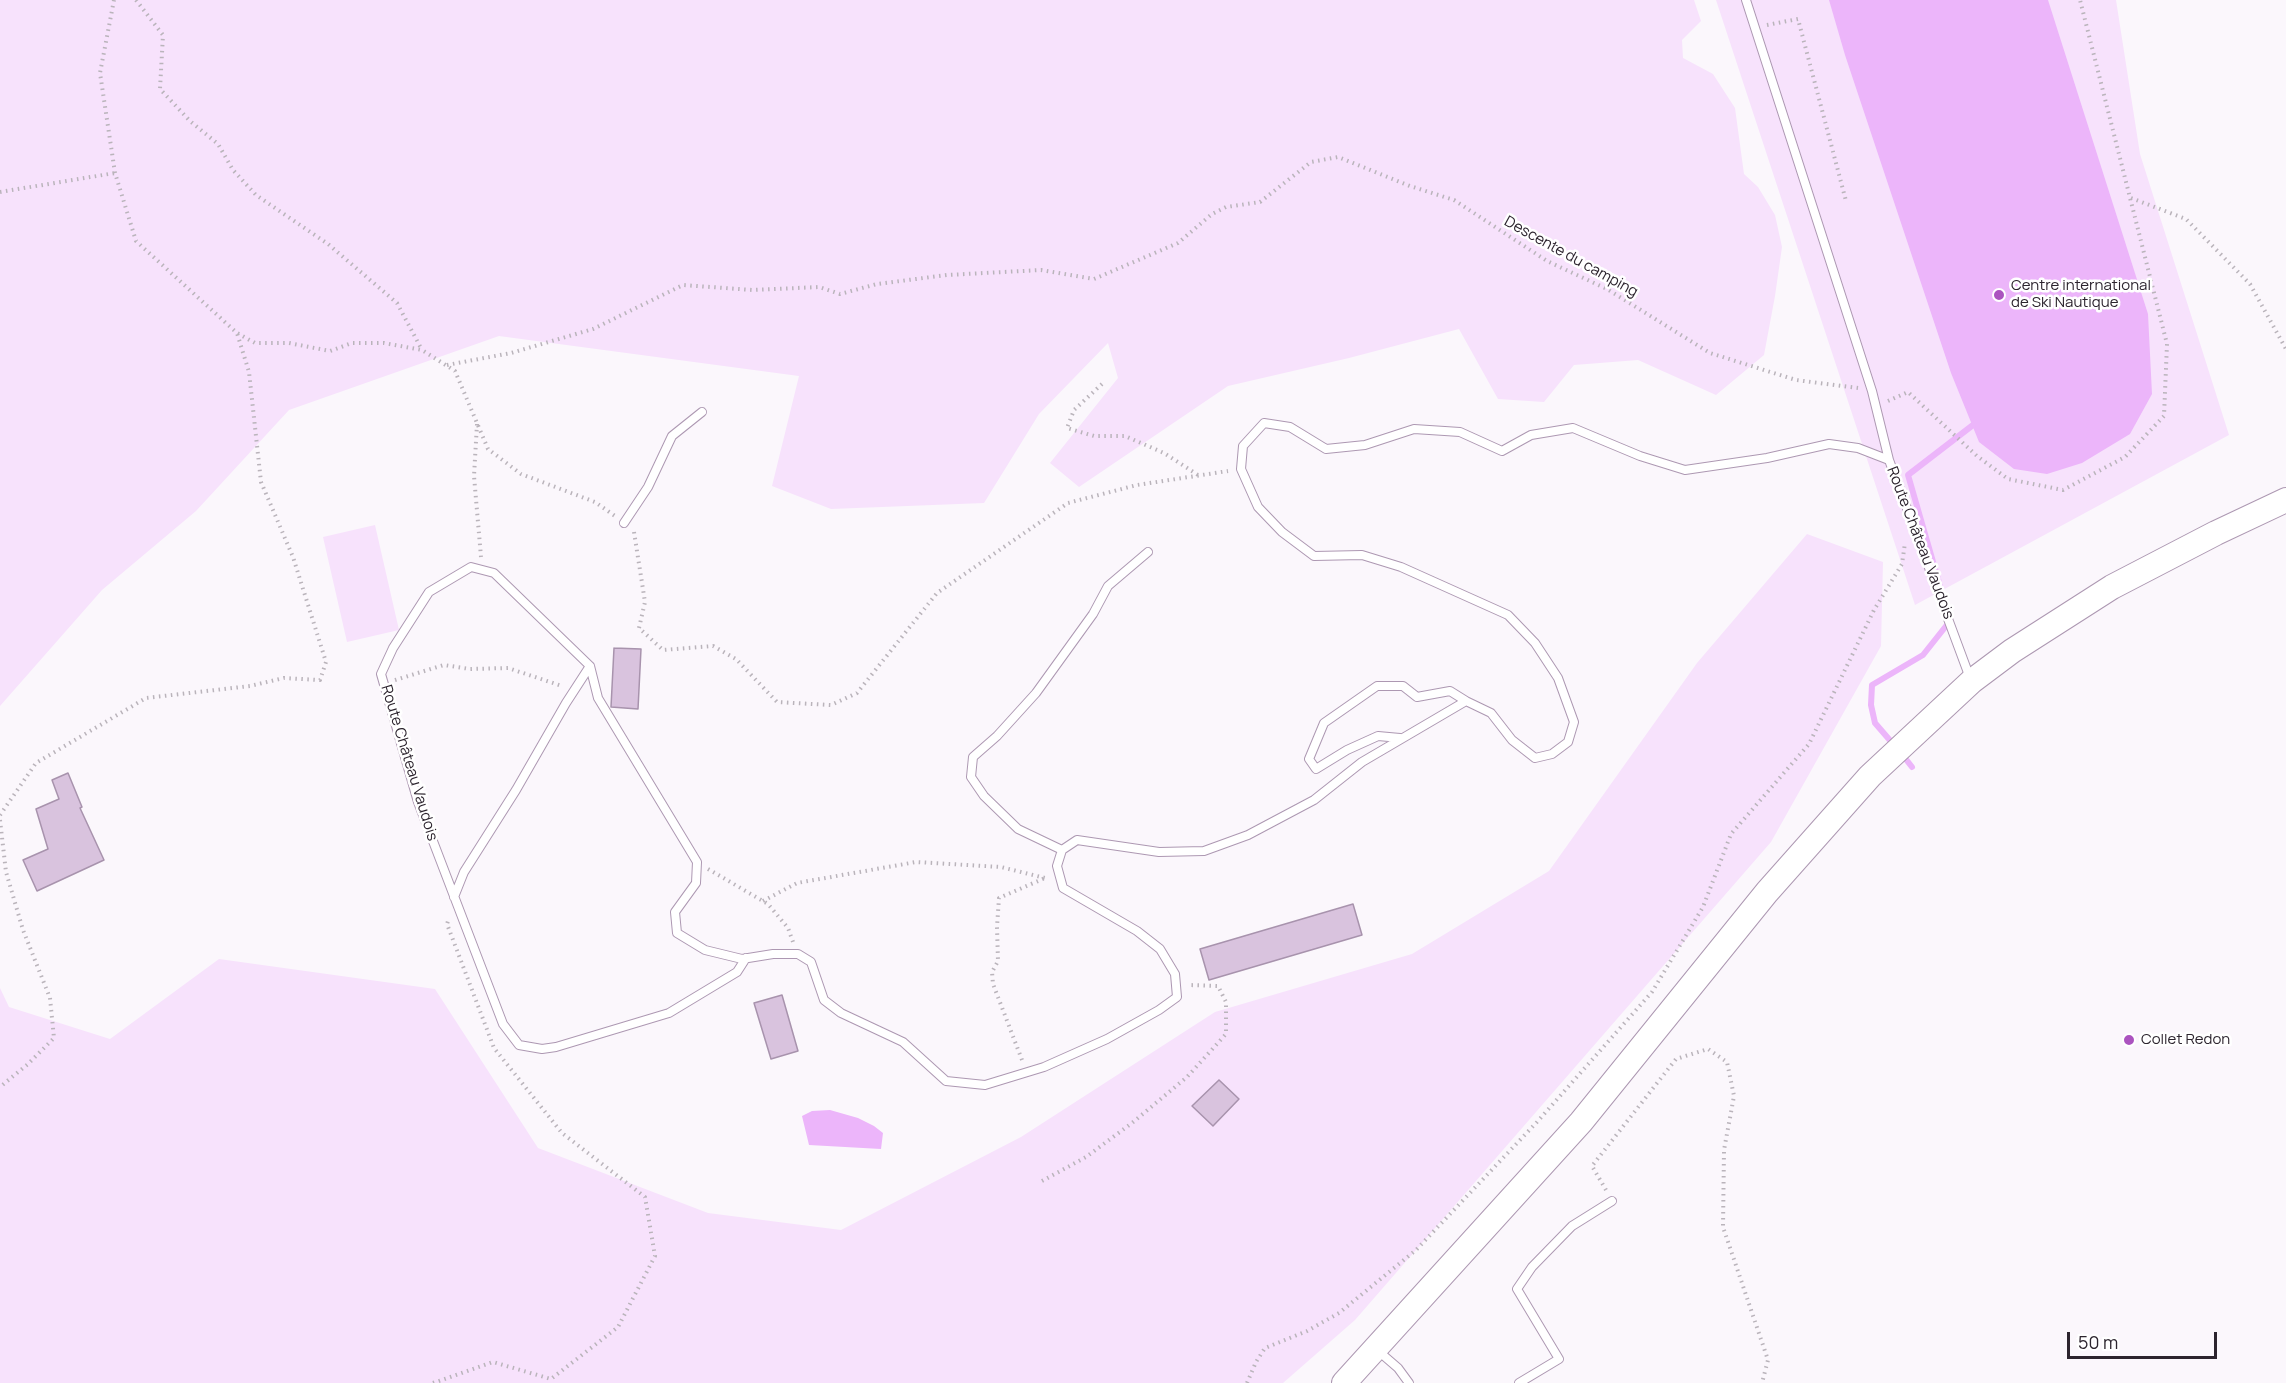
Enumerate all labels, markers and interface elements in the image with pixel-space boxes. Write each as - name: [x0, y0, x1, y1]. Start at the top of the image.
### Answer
- street label: Descente du camping: [1501, 213, 1641, 301]
- place label: Centre international de Ski Nautique: [2011, 277, 2151, 312]
- marker: Centre international de Ski Nautique: [1992, 288, 2006, 302]
- street label: Route Château Vaudois: [1883, 464, 1957, 622]
- street label: Route Château Vaudois: [377, 683, 441, 843]
- place label: Collet Redon: [2141, 1031, 2230, 1049]
- marker: Collet Redon: [2122, 1033, 2136, 1047]
- scale bar: [2070, 1320, 2220, 1358]
- text: 50 m: [2078, 1330, 2118, 1354]

